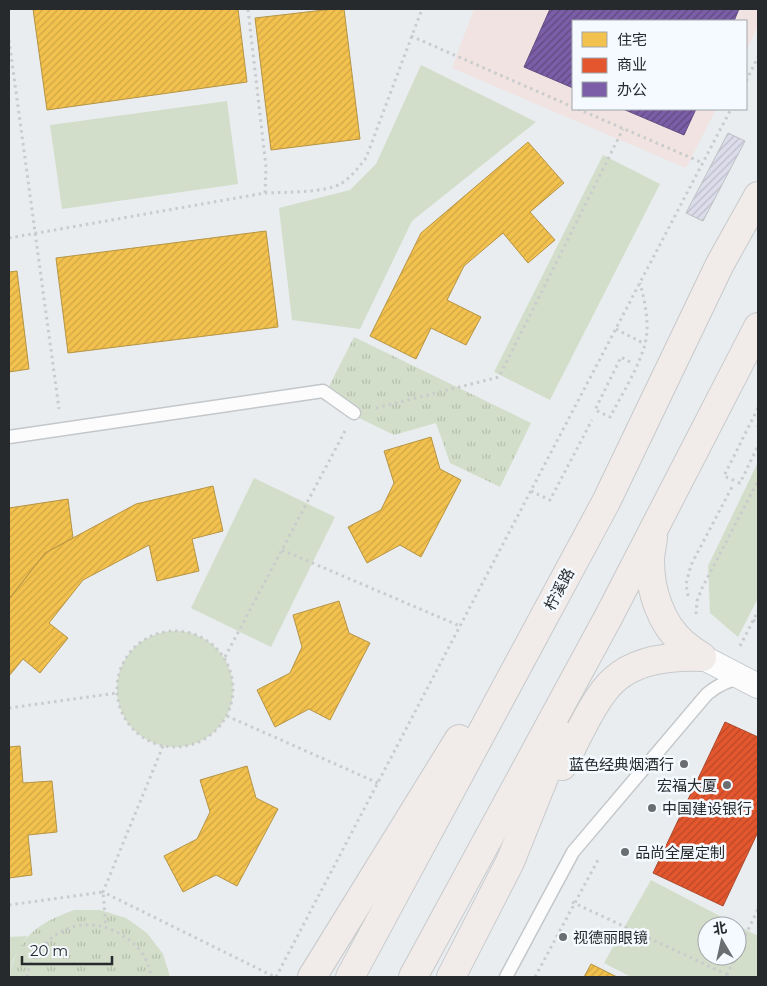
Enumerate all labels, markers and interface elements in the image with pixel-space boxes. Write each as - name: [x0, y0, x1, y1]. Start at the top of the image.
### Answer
- legend: [572, 20, 747, 110]
- text: 住宅: [617, 30, 647, 49]
- text: 商业: [617, 55, 647, 74]
- text: 办公: [617, 80, 647, 99]
- street label: 柠溪路: [540, 565, 578, 613]
- place label: 蓝色经典烟酒行: [569, 755, 674, 774]
- marker: 蓝色经典烟酒行: [678, 758, 690, 770]
- place label: 宏福大厦: [657, 776, 717, 795]
- marker: 宏福大厦: [721, 779, 733, 791]
- place label: 中国建设银行: [662, 799, 752, 818]
- marker: 中国建设银行: [646, 802, 658, 814]
- place label: 品尚全屋定制: [635, 843, 725, 862]
- marker: 品尚全屋定制: [619, 846, 631, 858]
- north arrow: [697, 916, 747, 966]
- text: 北: [712, 918, 728, 938]
- place label: 视德丽眼镜: [573, 928, 648, 947]
- marker: 视德丽眼镜: [557, 931, 569, 943]
- scale bar: [22, 934, 112, 966]
- text: 20 m: [30, 941, 68, 960]

